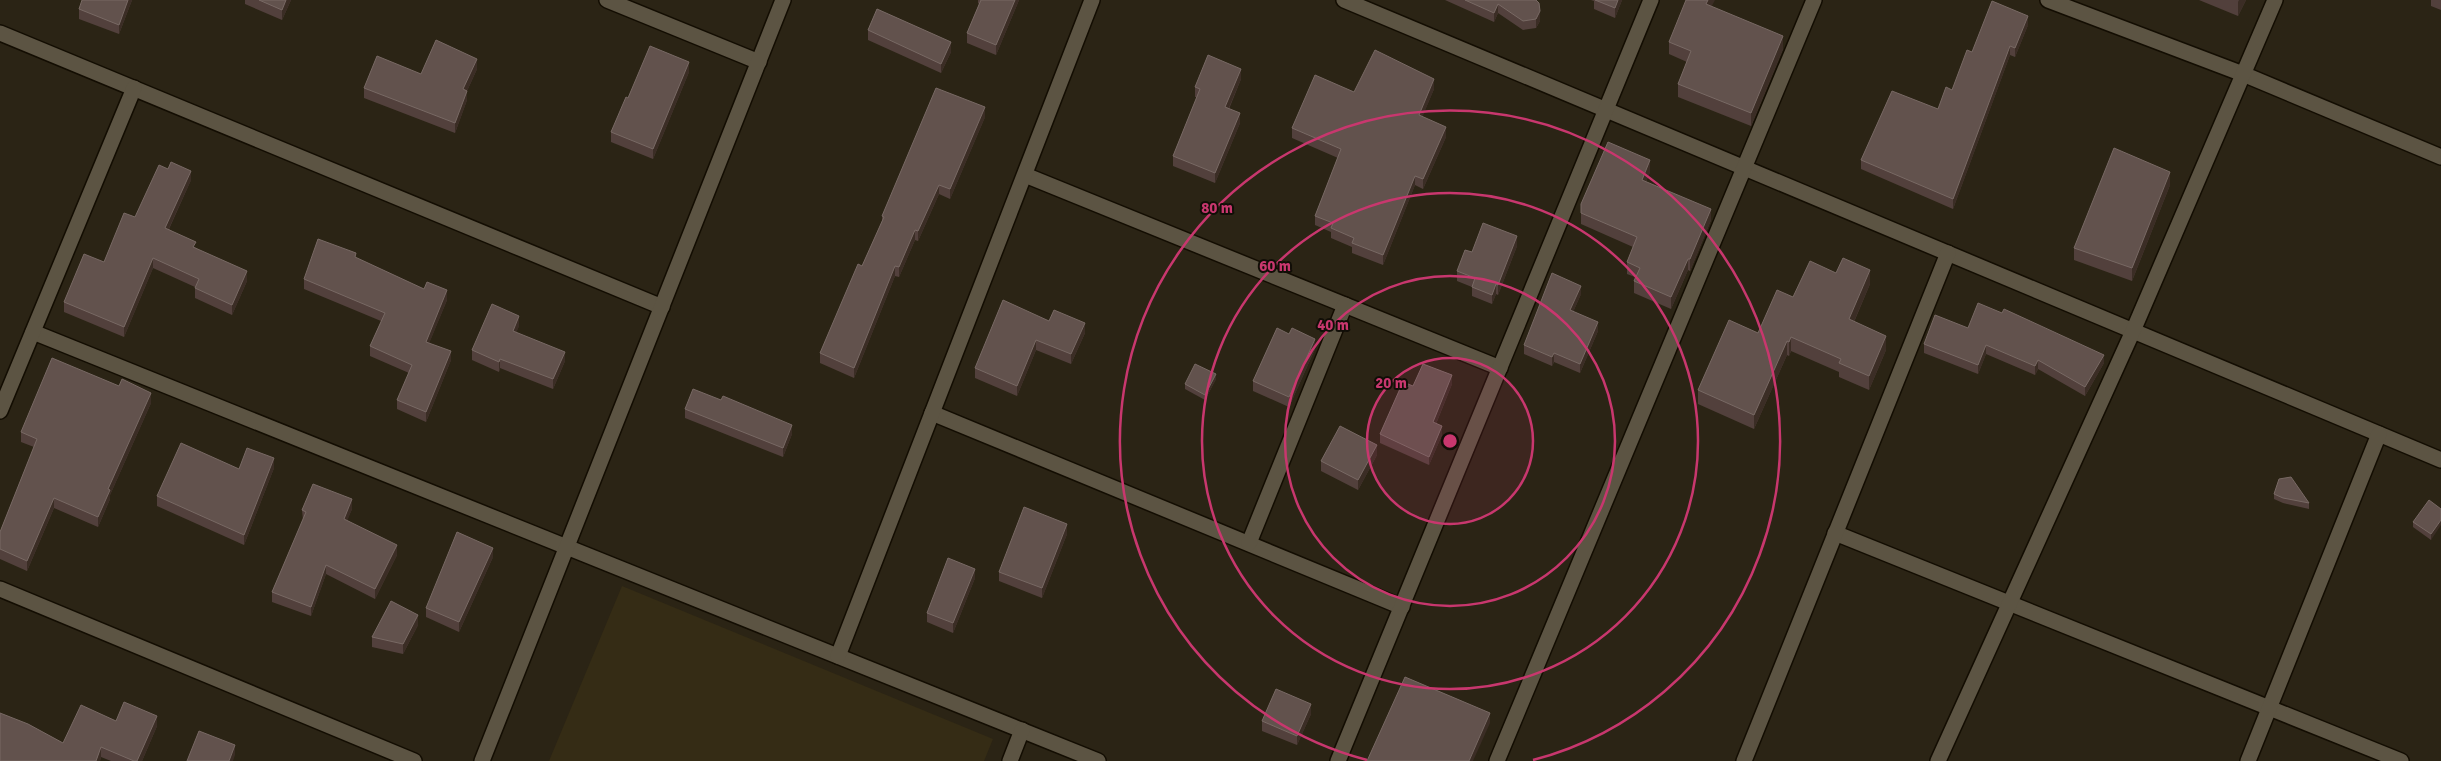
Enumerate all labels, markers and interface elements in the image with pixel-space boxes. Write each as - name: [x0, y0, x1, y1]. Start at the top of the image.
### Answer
- text: 80 m: [1201, 199, 1233, 217]
- text: 60 m: [1259, 257, 1291, 275]
- text: 40 m: [1317, 316, 1349, 334]
- text: 20 m: [1375, 374, 1407, 392]
- centre of rings: [1441, 432, 1459, 450]

